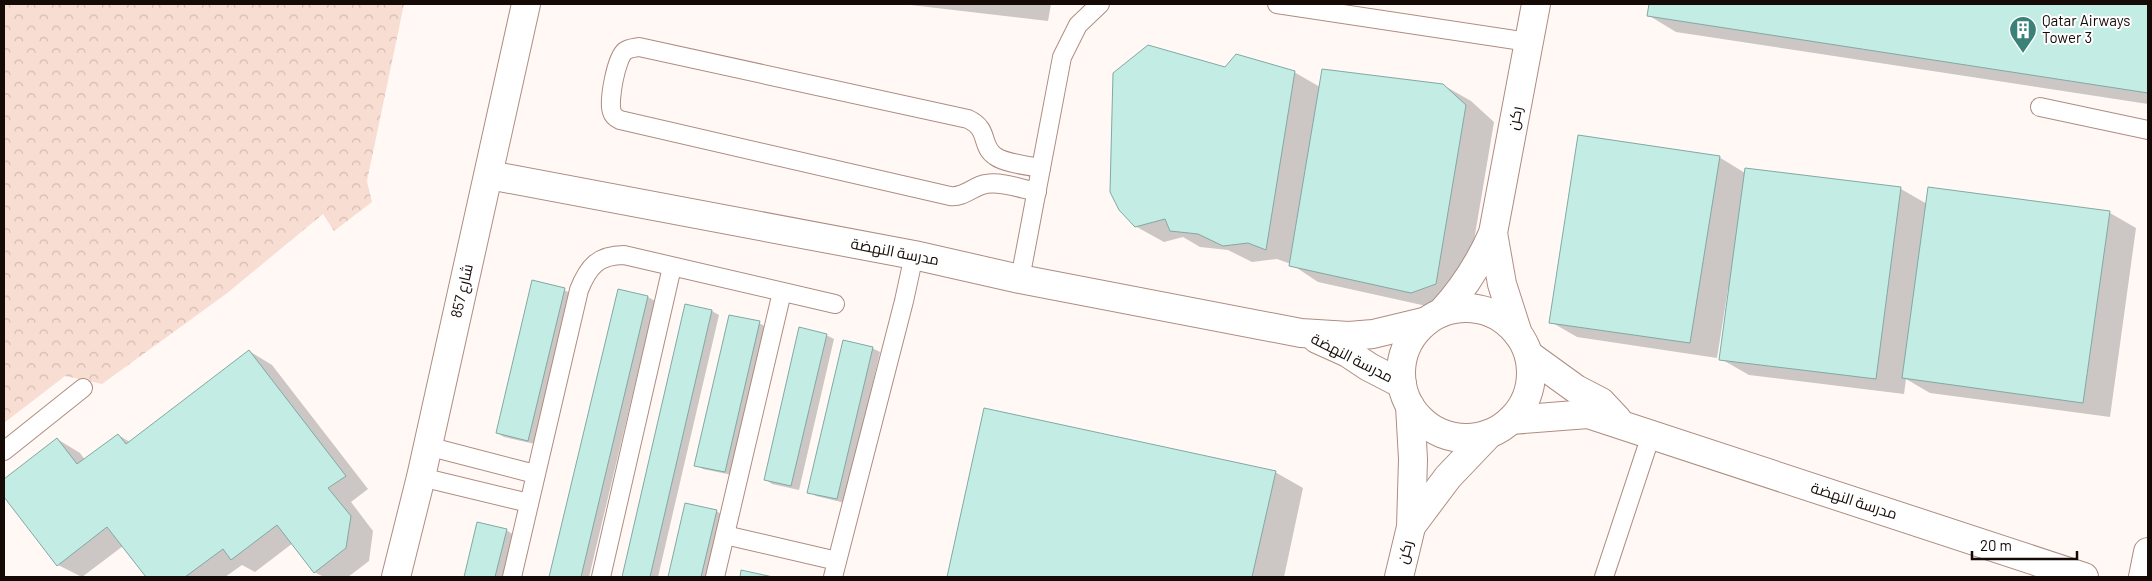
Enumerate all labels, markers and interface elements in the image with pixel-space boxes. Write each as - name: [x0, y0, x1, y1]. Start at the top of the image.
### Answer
- place label: Qatar Airways Tower 3: [2042, 11, 2130, 46]
- building icon: Qatar Airways Tower 3: [2008, 15, 2038, 54]
- street label: ركن: [1503, 104, 1527, 132]
- street label: مدرسة النهضة: [849, 234, 941, 270]
- street label: شارع 857: [446, 262, 479, 320]
- street label: مدرسة النهضة: [1308, 329, 1396, 387]
- street label: مدرسة النهضة: [1808, 478, 1900, 524]
- scale bar: [1972, 528, 2077, 560]
- text: 20 m: [1980, 536, 2012, 554]
- street label: ركن: [1392, 538, 1418, 566]

